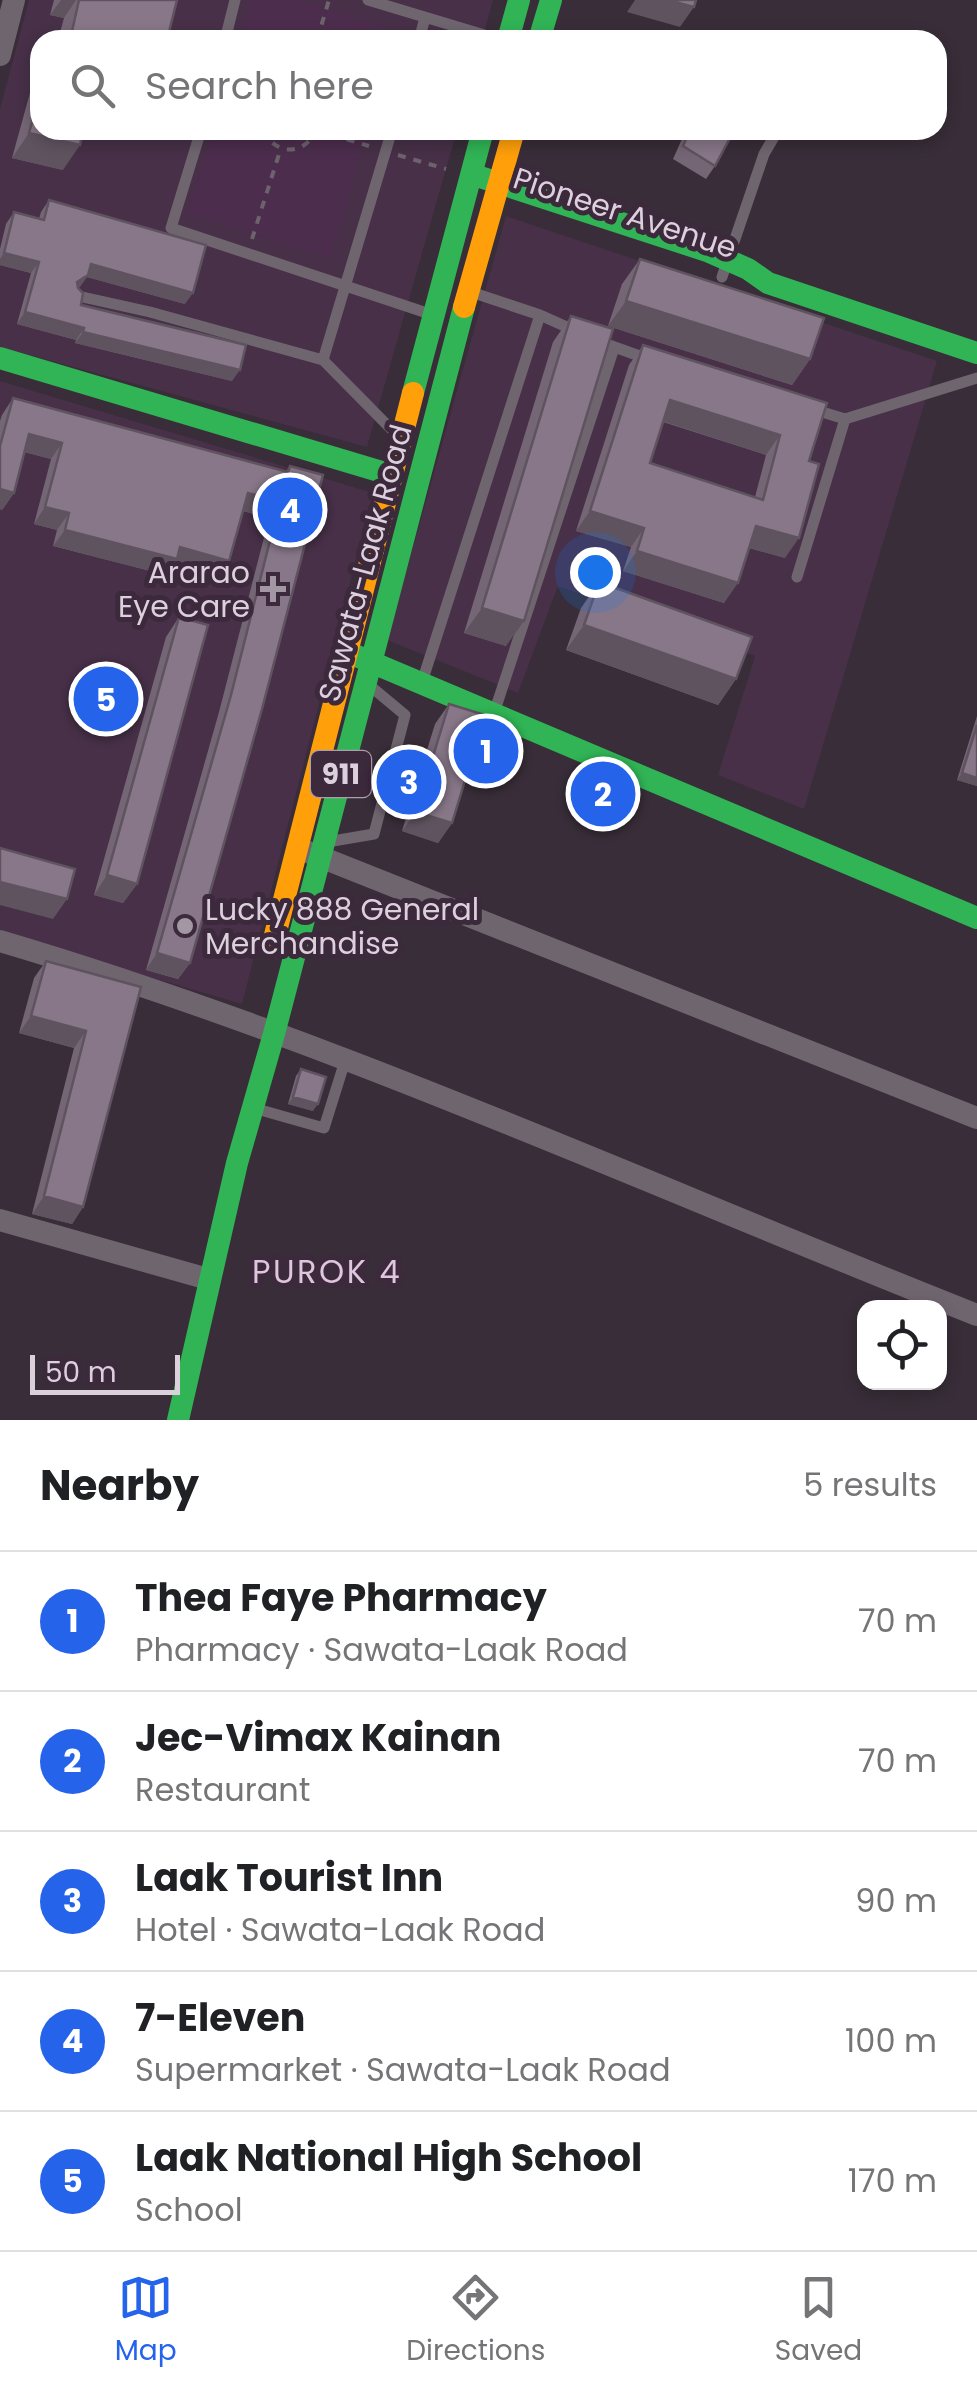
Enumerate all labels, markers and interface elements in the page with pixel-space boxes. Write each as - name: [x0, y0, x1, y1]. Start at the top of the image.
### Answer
- search box: [30, 30, 947, 140]
- icon: search: [65, 58, 120, 113]
- text: Search here: [145, 59, 374, 112]
- street label: Pioneer Avenue: [508, 157, 742, 269]
- street label: Sawata-Laak Road: [307, 420, 423, 706]
- pin: 4: [258, 472, 322, 548]
- your location: [570, 547, 621, 598]
- place label: Ararao Eye Care: [118, 551, 250, 628]
- marker: Ararao Eye Care: [260, 576, 286, 602]
- pin: 5: [74, 662, 138, 736]
- pin: 1: [454, 714, 518, 788]
- pin: 3: [376, 744, 442, 820]
- road number: 911: [311, 751, 371, 797]
- pin: 2: [570, 756, 636, 832]
- place label: Lucky 888 General Merchandise: [205, 888, 479, 965]
- marker: Lucky 888 General Merchandise: [174, 915, 196, 937]
- district label: PUROK 4: [252, 1249, 402, 1294]
- map controls: [857, 1300, 947, 1390]
- button: locate: [857, 1300, 947, 1390]
- scale bar: [30, 1350, 180, 1394]
- text: 50 m: [45, 1353, 116, 1392]
- text: Nearby: [40, 1456, 199, 1515]
- text: 5 results: [803, 1462, 937, 1507]
- text: Thea Faye Pharmacy: [135, 1571, 547, 1624]
- text: 1: [66, 1598, 79, 1643]
- text: 70 m: [858, 1598, 937, 1643]
- text: Pharmacy · Sawata-Laak Road: [135, 1627, 628, 1672]
- text: Jec-Vimax Kainan: [135, 1711, 501, 1764]
- text: 2: [63, 1738, 82, 1783]
- text: 70 m: [858, 1738, 937, 1783]
- text: Restaurant: [135, 1767, 310, 1812]
- text: Laak Tourist Inn: [135, 1851, 443, 1904]
- text: 3: [63, 1878, 82, 1923]
- text: 90 m: [855, 1878, 937, 1923]
- text: Hotel · Sawata-Laak Road: [135, 1907, 545, 1952]
- text: 7-Eleven: [135, 1991, 305, 2044]
- text: 4: [62, 2018, 83, 2063]
- text: 100 m: [845, 2018, 937, 2063]
- text: Supermarket · Sawata-Laak Road: [135, 2047, 671, 2092]
- text: Laak National High School: [135, 2131, 642, 2184]
- text: 5: [62, 2158, 83, 2203]
- text: 170 m: [848, 2158, 937, 2203]
- text: School: [135, 2187, 243, 2232]
- tab: Map: [115, 2270, 177, 2372]
- tab: Directions: [406, 2270, 545, 2372]
- tab: Saved: [775, 2270, 862, 2372]

